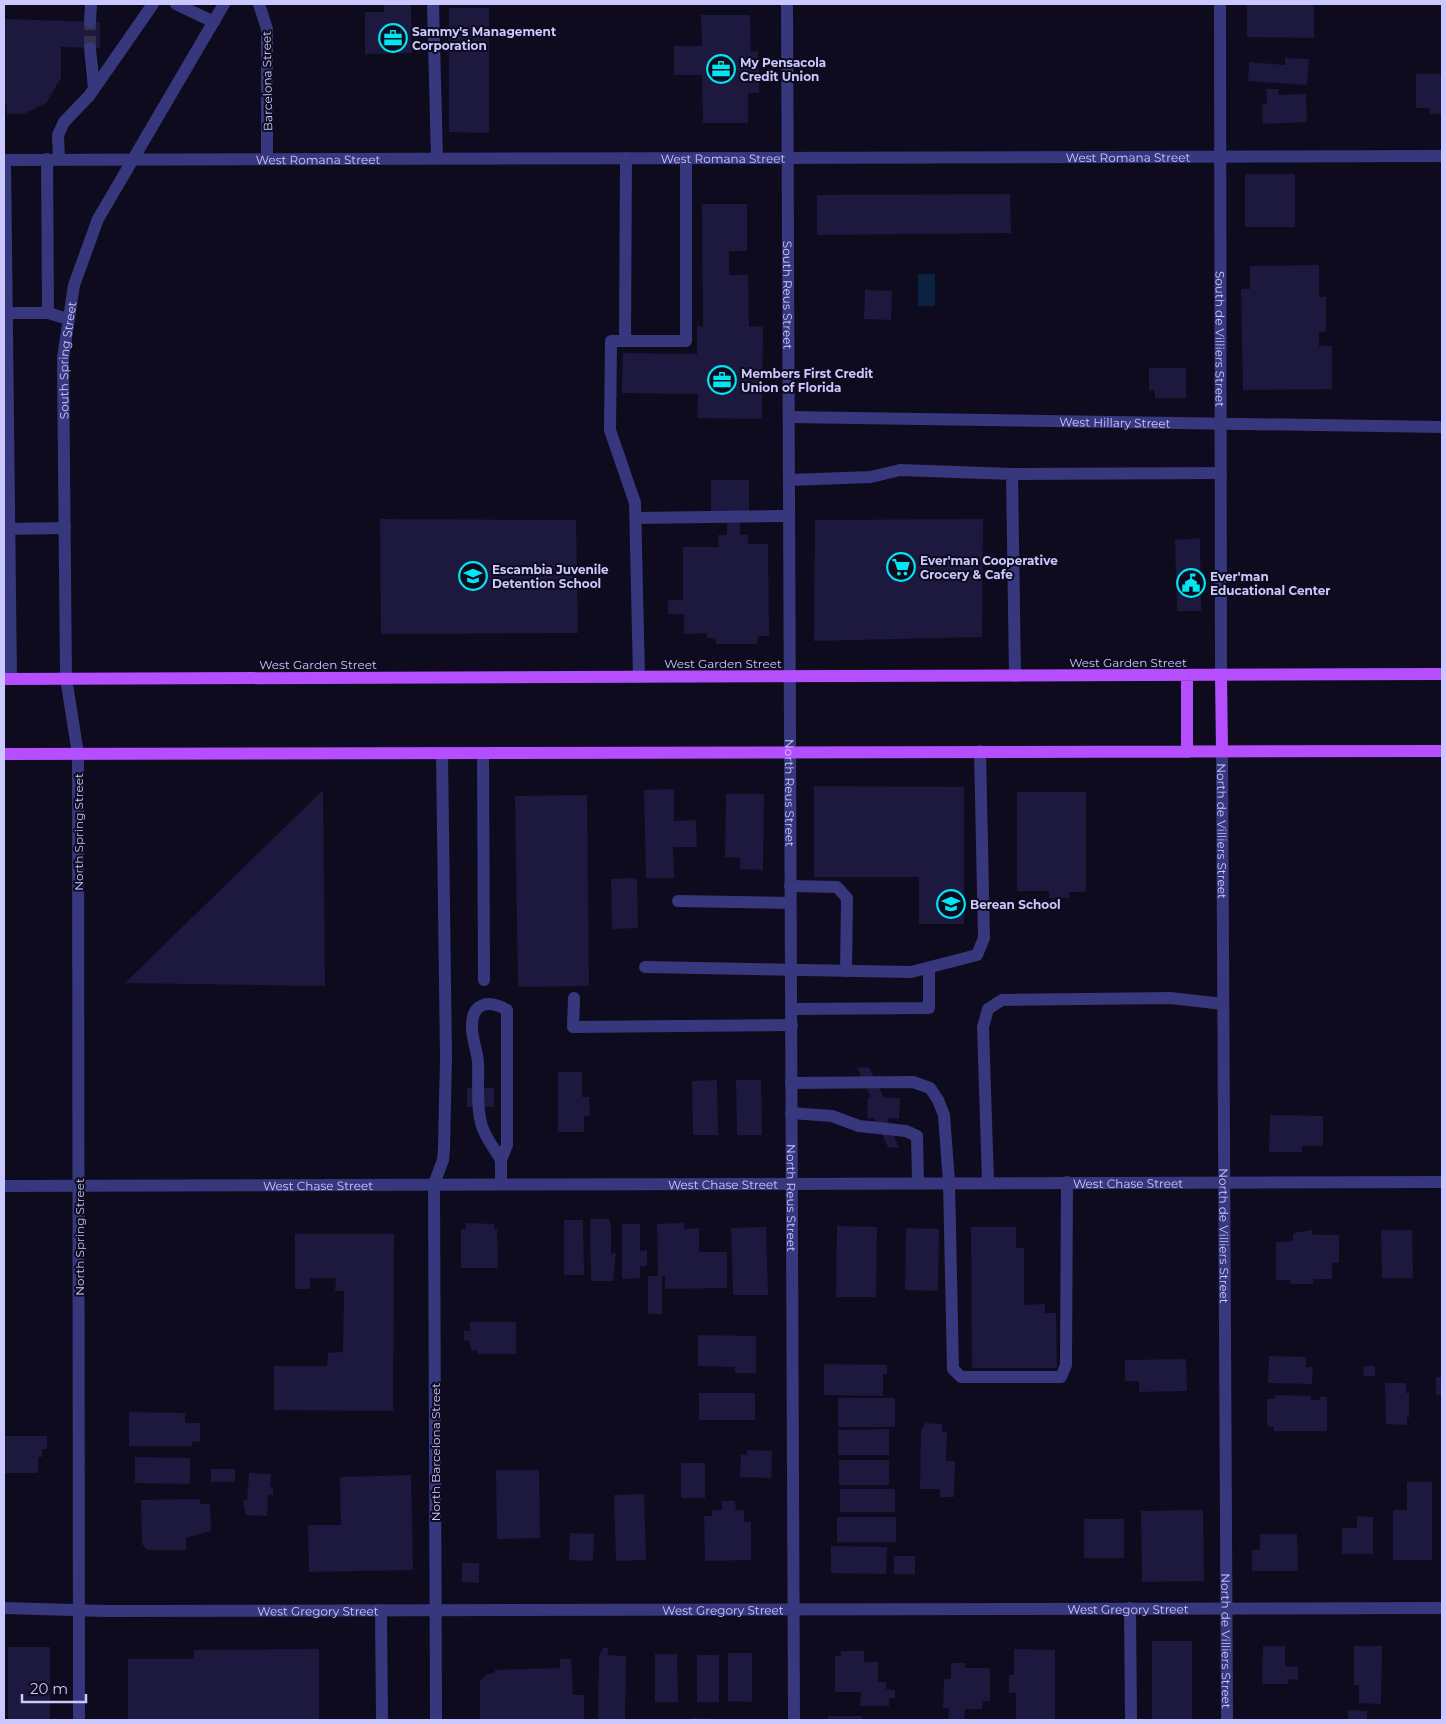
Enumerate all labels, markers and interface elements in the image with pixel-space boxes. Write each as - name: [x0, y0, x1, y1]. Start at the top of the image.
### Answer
- office icon: Sammy's Management Corporation: [378, 23, 408, 53]
- place label: Sammy's Management Corporation: [412, 24, 557, 53]
- street label: Barcelona Street: [259, 31, 275, 131]
- office icon: My Pensacola Credit Union: [706, 54, 736, 84]
- place label: My Pensacola Credit Union: [740, 55, 826, 84]
- street label: West Romana Street: [1066, 149, 1190, 165]
- street label: West Romana Street: [661, 150, 785, 166]
- street label: West Romana Street: [256, 151, 380, 167]
- street label: South Reus Street: [780, 241, 796, 349]
- street label: South de Villiers Street: [1213, 271, 1228, 407]
- street label: South Spring Street: [55, 300, 79, 419]
- office icon: Members First Credit Union of Florida: [707, 365, 737, 395]
- place label: Members First Credit Union of Florida: [741, 366, 874, 395]
- street label: West Hillary Street: [1059, 414, 1171, 430]
- supermarket icon: Ever'man Cooperative Grocery & Cafe: [886, 552, 916, 582]
- place label: Ever'man Cooperative Grocery & Cafe: [920, 553, 1058, 582]
- school or university icon: Escambia Juvenile Detention School: [458, 561, 488, 591]
- place label: Escambia Juvenile Detention School: [492, 562, 609, 591]
- public building icon: Ever'man Educational Center: [1176, 568, 1206, 598]
- place label: Ever'man Educational Center: [1210, 569, 1331, 598]
- street label: West Garden Street: [1069, 655, 1187, 670]
- street label: West Garden Street: [664, 656, 782, 671]
- street label: West Garden Street: [259, 657, 377, 672]
- street label: North Reus Street: [782, 739, 798, 847]
- street label: North de Villiers Street: [1215, 763, 1230, 899]
- street label: North Spring Street: [71, 773, 86, 891]
- school or university icon: Berean School: [936, 889, 966, 919]
- place label: Berean School: [970, 897, 1061, 912]
- street label: North Reus Street: [784, 1144, 800, 1252]
- street label: North de Villiers Street: [1217, 1168, 1232, 1304]
- street label: West Chase Street: [1073, 1175, 1183, 1191]
- street label: West Chase Street: [668, 1176, 778, 1192]
- street label: West Chase Street: [263, 1177, 373, 1193]
- street label: North Spring Street: [72, 1178, 87, 1296]
- street label: North Barcelona Street: [428, 1383, 443, 1521]
- street label: North de Villiers Street: [1219, 1573, 1234, 1709]
- street label: West Gregory Street: [1067, 1601, 1189, 1616]
- street label: West Gregory Street: [662, 1602, 784, 1617]
- street label: West Gregory Street: [257, 1603, 379, 1618]
- scale bar: [22, 1672, 86, 1704]
- text: 20 m: [30, 1679, 68, 1698]

